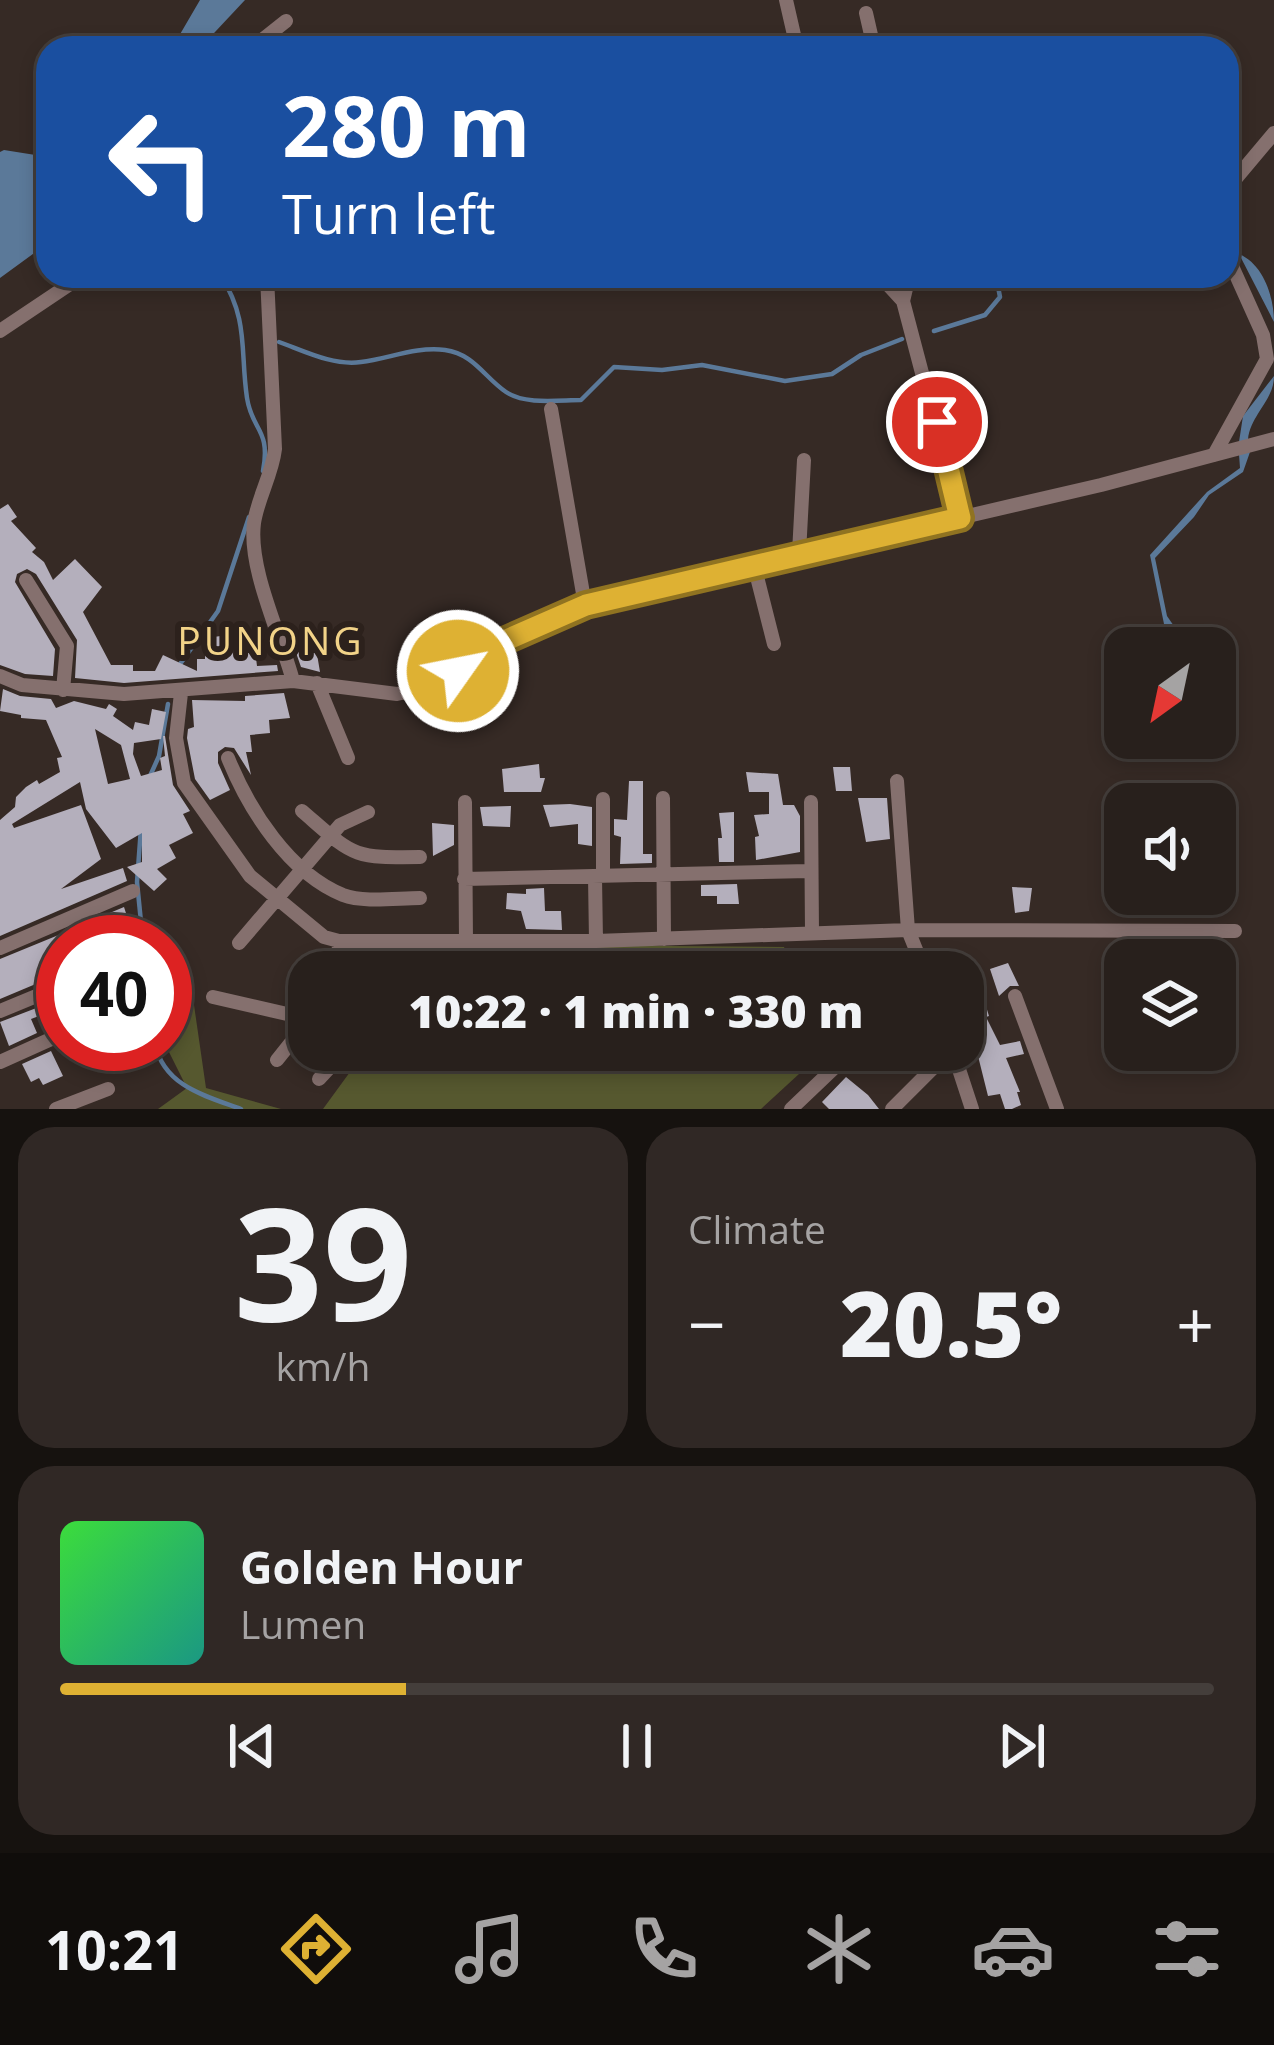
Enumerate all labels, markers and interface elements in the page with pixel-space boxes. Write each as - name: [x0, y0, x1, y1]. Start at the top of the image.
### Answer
- text: 280 m: [282, 67, 530, 182]
- icon: left: [84, 84, 240, 240]
- text: Turn left: [282, 176, 495, 250]
- pin: [886, 371, 988, 473]
- icon: arrive: [904, 389, 970, 455]
- position arrow: [395, 608, 521, 734]
- district label: PUNONG: [177, 613, 365, 666]
- north arrow: [1104, 627, 1236, 759]
- map controls: [1104, 627, 1236, 1071]
- button: sound: [1104, 783, 1236, 915]
- speed limit sign: 40: [36, 915, 192, 1071]
- button: layers: [1104, 939, 1236, 1071]
- text: 10:22 · 1 min · 330 m: [409, 980, 863, 1041]
- text: 39: [234, 1154, 412, 1367]
- text: Climate: [688, 1202, 826, 1255]
- text: 20.5°: [840, 1261, 1062, 1383]
- text: −: [688, 1278, 726, 1368]
- text: +: [1176, 1278, 1214, 1368]
- text: km/h: [276, 1339, 370, 1392]
- text: Golden Hour: [240, 1536, 523, 1597]
- text: Lumen: [240, 1597, 366, 1650]
- icon: previous: [219, 1713, 285, 1779]
- icon: pause: [604, 1713, 670, 1779]
- icon: next: [989, 1713, 1055, 1779]
- icon: directions: [274, 1907, 358, 1991]
- icon: music: [448, 1907, 532, 1991]
- icon: phone: [622, 1907, 706, 1991]
- icon: climate: [797, 1907, 881, 1991]
- icon: car: [971, 1907, 1055, 1991]
- icon: filters: [1145, 1907, 1229, 1991]
- text: 10:21: [45, 1912, 184, 1986]

